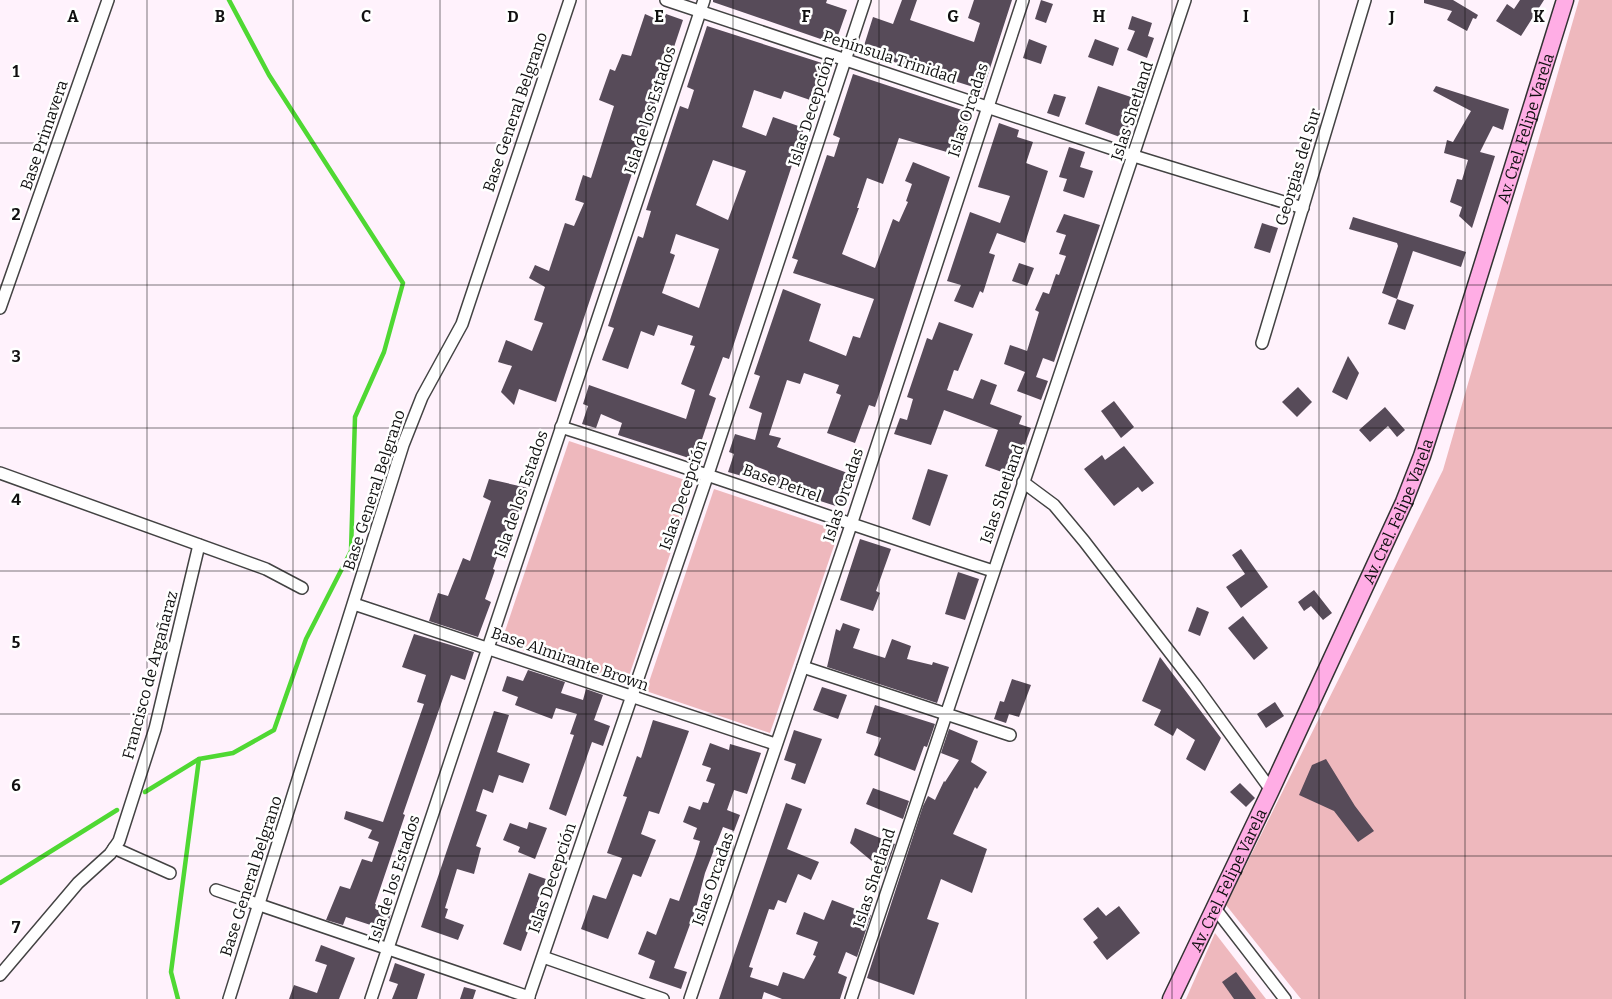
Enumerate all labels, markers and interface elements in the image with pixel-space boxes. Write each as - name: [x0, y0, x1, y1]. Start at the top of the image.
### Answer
- text: A: [67, 7, 79, 26]
- text: B: [215, 7, 225, 26]
- text: C: [361, 7, 371, 26]
- text: D: [507, 7, 519, 26]
- text: E: [654, 7, 664, 26]
- text: F: [802, 7, 811, 26]
- text: G: [947, 7, 959, 26]
- text: H: [1093, 7, 1106, 26]
- text: I: [1243, 7, 1249, 26]
- text: J: [1388, 7, 1395, 26]
- text: K: [1533, 7, 1545, 26]
- street label: Península Trinidad: [820, 26, 960, 88]
- street label: Base General Belgrano: [479, 30, 551, 194]
- street label: Isla de los Estados: [620, 44, 680, 176]
- street label: Av. Crel. Felipe Varela: [1493, 51, 1557, 205]
- street label: Islas Decepción: [784, 53, 838, 169]
- street label: Islas Shetland: [1107, 58, 1157, 163]
- street label: Islas Orcadas: [944, 61, 992, 159]
- text: 1: [13, 62, 20, 81]
- street label: Base Primavera: [16, 77, 72, 193]
- street label: Georgias del Sur: [1271, 106, 1325, 228]
- text: 2: [11, 205, 21, 224]
- text: 3: [11, 347, 21, 366]
- street label: Base General Belgrano: [339, 407, 409, 573]
- street label: Isla de los Estados: [490, 428, 552, 560]
- street label: Av. Crel. Felipe Varela: [1358, 436, 1437, 587]
- street label: Islas Decepción: [655, 437, 711, 553]
- street label: Islas Shetland: [976, 441, 1028, 546]
- street label: Islas Orcadas: [819, 446, 867, 544]
- street label: Base Petrel: [740, 460, 824, 506]
- text: 4: [11, 490, 21, 509]
- street label: Francisco de Argañaraz: [118, 588, 182, 761]
- street label: Base Almirante Brown: [489, 623, 651, 695]
- text: 5: [12, 633, 21, 652]
- text: 6: [11, 776, 21, 795]
- street label: Base General Belgrano: [216, 793, 286, 959]
- street label: Av. Crel. Felipe Varela: [1186, 805, 1270, 954]
- street label: Isla de los Estados: [364, 813, 424, 945]
- street label: Islas Decepción: [524, 820, 580, 936]
- street label: Islas Shetland: [849, 825, 899, 930]
- street label: Islas Orcadas: [688, 830, 738, 928]
- text: 7: [12, 918, 21, 937]

